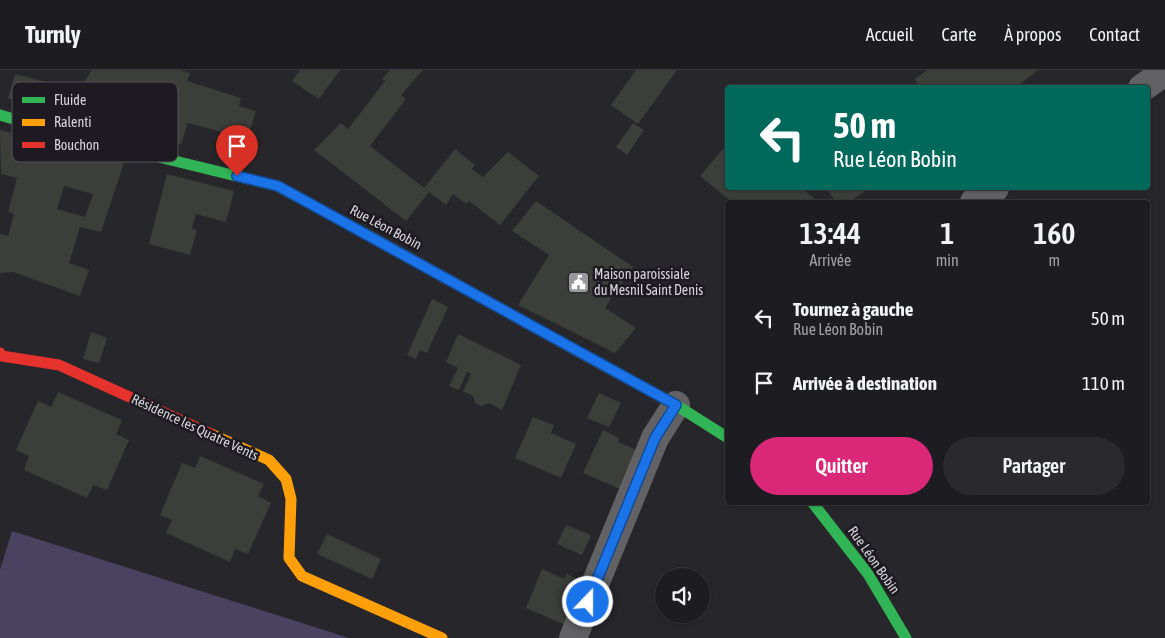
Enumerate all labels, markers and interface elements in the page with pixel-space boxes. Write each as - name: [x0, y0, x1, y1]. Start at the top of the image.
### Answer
- text: Turnly: [25, 21, 81, 48]
- text: Accueil: [866, 24, 914, 45]
- text: Carte: [942, 24, 976, 45]
- text: À propos: [1004, 24, 1061, 45]
- text: Contact: [1089, 24, 1140, 45]
- legend: [12, 82, 178, 162]
- text: Fluide: [54, 92, 86, 108]
- icon: left: [750, 105, 815, 170]
- text: 50 m: [833, 105, 896, 145]
- text: Ralenti: [54, 114, 91, 130]
- pin: [216, 125, 258, 176]
- icon: arrive: [223, 132, 251, 160]
- text: Bouchon: [54, 137, 99, 153]
- text: Rue Léon Bobin: [833, 146, 957, 172]
- street label: Rue Léon Bobin: [347, 201, 425, 253]
- text: 13:44: [799, 216, 861, 250]
- text: 1: [940, 216, 954, 250]
- text: 160: [1033, 216, 1075, 250]
- text: Arrivée: [809, 251, 851, 269]
- text: min: [936, 251, 959, 269]
- text: m: [1049, 251, 1060, 269]
- place label: Maison paroissiale du Mesnil Saint Denis: [594, 266, 703, 298]
- public building icon: Maison paroissiale du Mesnil Saint Denis: [566, 270, 590, 294]
- text: Tournez à gauche: [793, 298, 913, 320]
- icon: left: [750, 304, 778, 332]
- text: 50 m: [1091, 307, 1125, 329]
- text: Rue Léon Bobin: [793, 320, 883, 338]
- icon: arrive: [750, 369, 778, 397]
- text: Arrivée à destination: [793, 372, 937, 394]
- text: 110 m: [1082, 372, 1125, 394]
- street label: Résidence les Quatre Vents: [129, 391, 261, 463]
- button: Quitter: [750, 437, 933, 495]
- button: Partager: [943, 437, 1125, 495]
- street label: Rue Léon Bobin: [845, 523, 903, 597]
- map controls: [655, 568, 710, 623]
- button: sound: [655, 568, 710, 623]
- position arrow: [561, 575, 613, 627]

